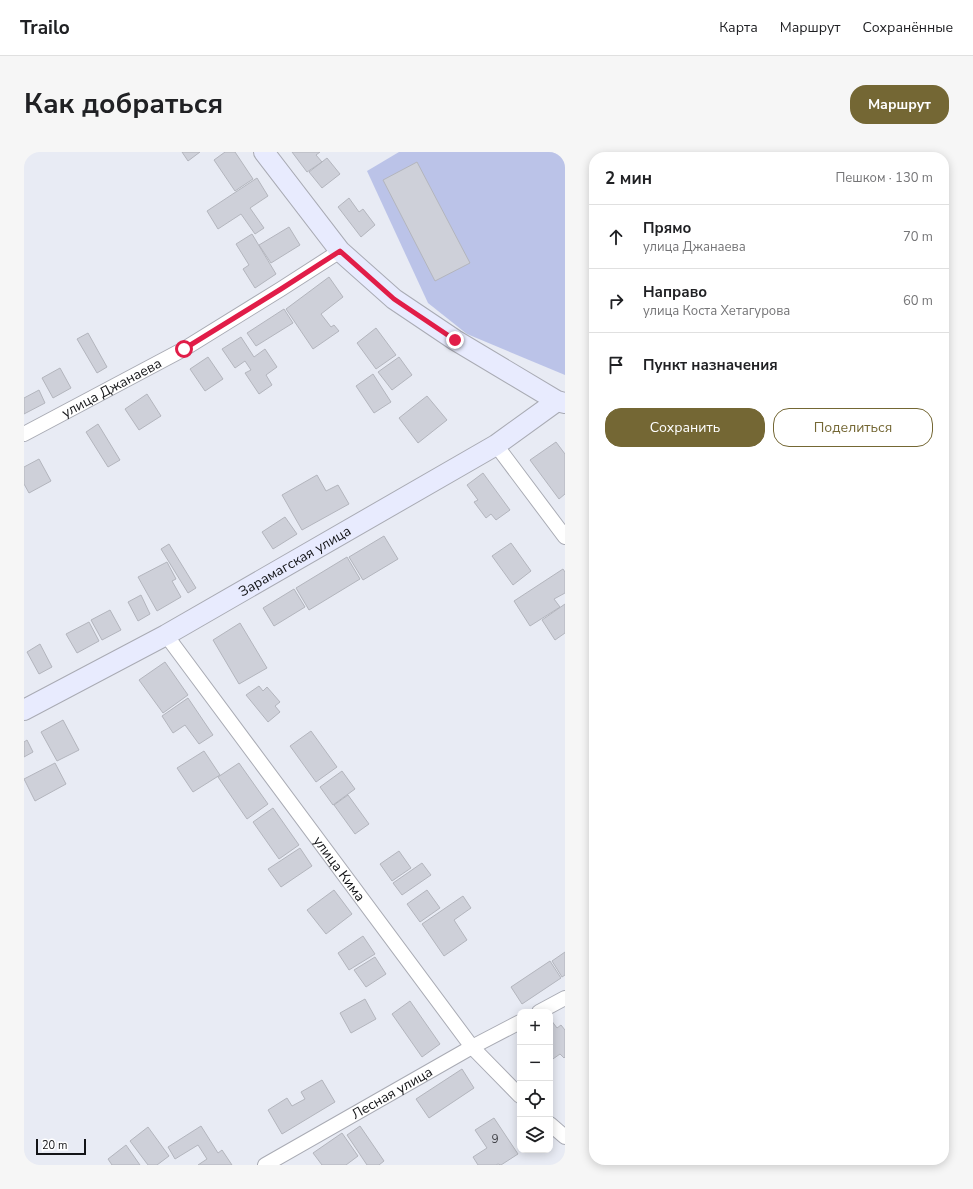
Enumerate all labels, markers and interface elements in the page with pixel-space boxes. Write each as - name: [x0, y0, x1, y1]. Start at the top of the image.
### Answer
- text: Trailo: [20, 15, 70, 41]
- text: Карта: [719, 18, 758, 37]
- text: Маршрут: [780, 18, 841, 37]
- text: Сохранённые: [863, 18, 953, 37]
- text: Как добраться: [24, 85, 223, 123]
- button: Маршрут: [850, 85, 949, 124]
- text: 2 мин: [605, 167, 652, 190]
- text: Пешком · 130 m: [835, 169, 933, 187]
- text: Прямо: [643, 218, 691, 238]
- icon: ahead: [605, 226, 627, 248]
- text: 70 m: [903, 228, 933, 246]
- text: улица Джанаева: [643, 238, 746, 256]
- text: Направо: [643, 282, 707, 302]
- icon: right: [605, 290, 627, 312]
- text: 60 m: [903, 292, 933, 310]
- text: улица Коста Хетагурова: [643, 302, 790, 320]
- route end: [446, 331, 464, 349]
- route start: [175, 340, 193, 358]
- street label: улица Джанаева: [58, 354, 165, 422]
- icon: arrive: [605, 354, 627, 376]
- text: Пункт назначения: [643, 355, 778, 375]
- button: Сохранить: [605, 408, 765, 447]
- button: Поделиться: [773, 408, 933, 447]
- street label: Зарамагская улица: [235, 521, 355, 601]
- street label: улица Кима: [309, 832, 370, 905]
- map controls: [517, 1009, 553, 1153]
- button: +: [517, 1009, 553, 1045]
- button: −: [517, 1045, 553, 1081]
- street label: Лесная улица: [348, 1062, 436, 1124]
- button: locate: [517, 1081, 553, 1117]
- button: layers: [517, 1117, 553, 1153]
- house number: 9: [491, 1131, 499, 1147]
- scale bar: [36, 1137, 86, 1156]
- text: 20 m: [42, 1138, 67, 1153]

